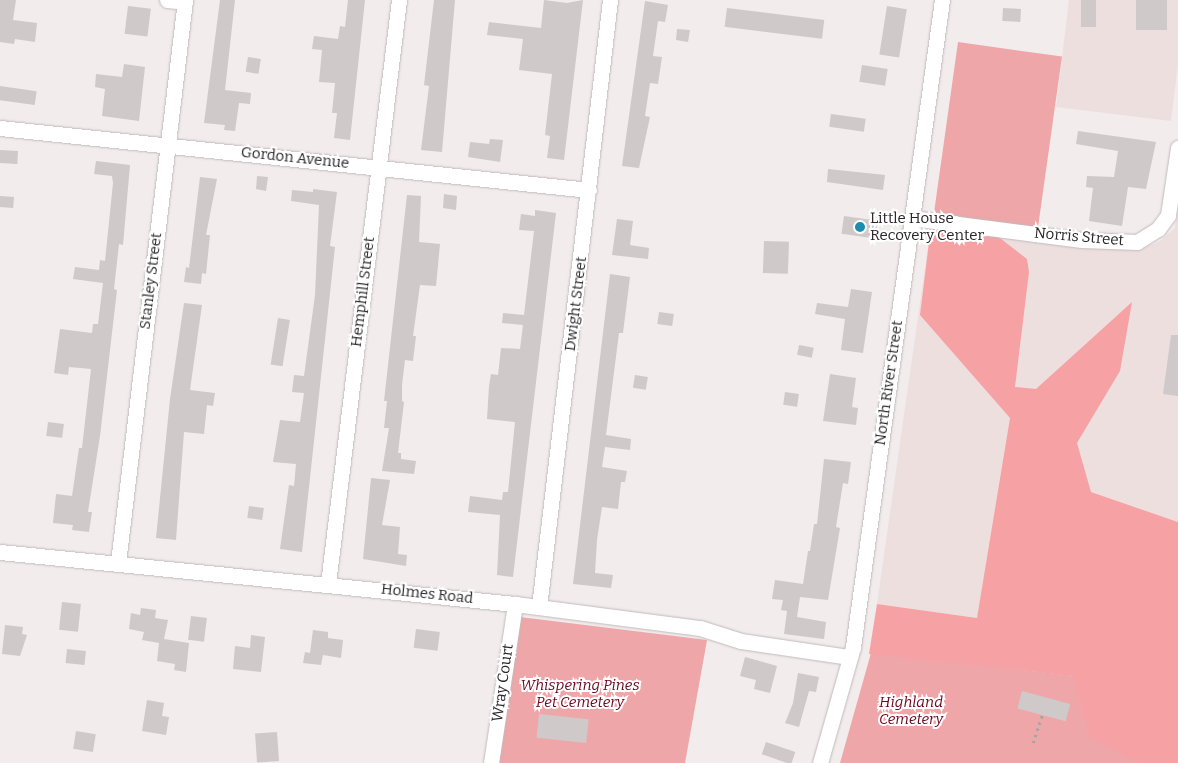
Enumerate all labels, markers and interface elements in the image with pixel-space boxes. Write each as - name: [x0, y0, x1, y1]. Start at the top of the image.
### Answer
- street label: Gordon Avenue: [240, 143, 350, 173]
- place label: Little House Recovery Center: [870, 209, 984, 244]
- marker: Little House Recovery Center: [854, 221, 866, 233]
- street label: Norris Street: [1033, 224, 1125, 250]
- street label: Stanley Street: [136, 232, 166, 330]
- street label: Hemphill Street: [347, 236, 379, 348]
- street label: Dwight Street: [561, 256, 591, 352]
- street label: North River Street: [871, 319, 907, 447]
- street label: Holmes Road: [380, 580, 474, 608]
- street label: Wray Court: [489, 643, 517, 723]
- park label: Whispering Pines Pet Cemetery: [520, 676, 640, 711]
- park label: Highland Cemetery: [879, 693, 943, 728]

